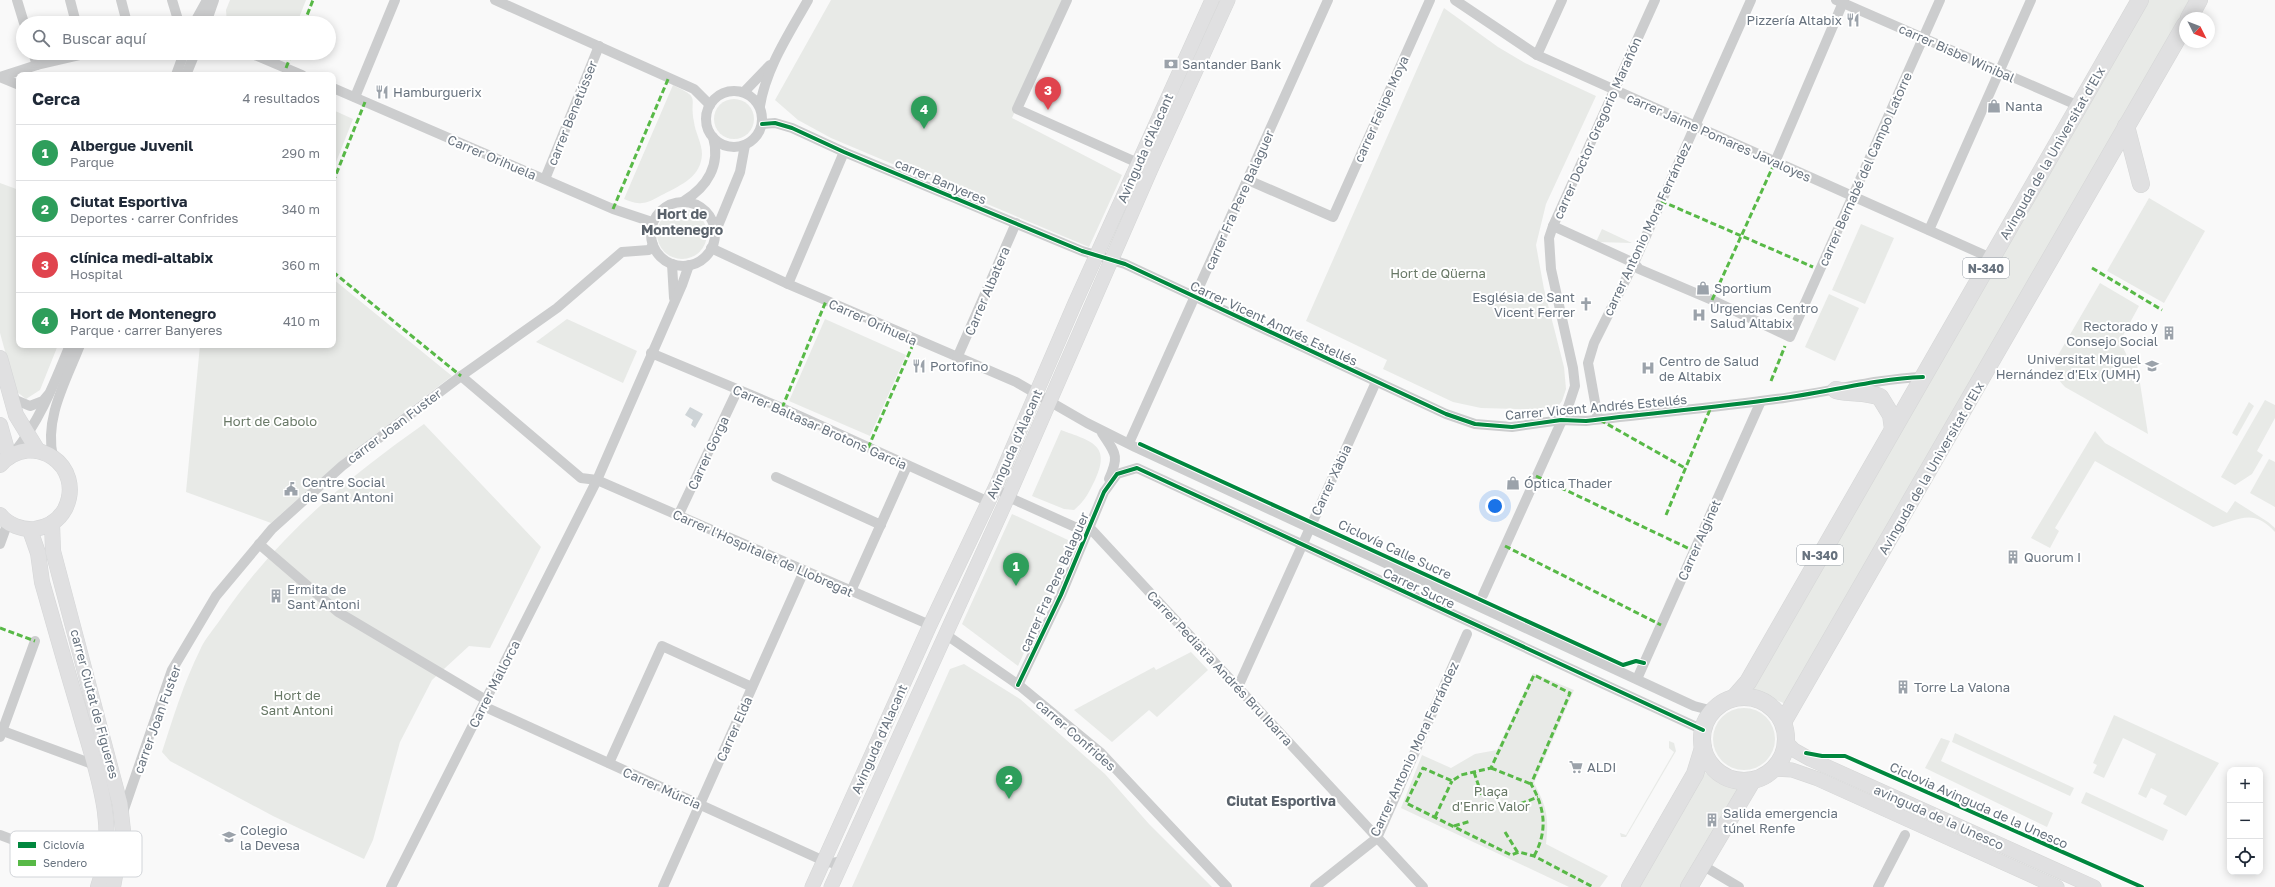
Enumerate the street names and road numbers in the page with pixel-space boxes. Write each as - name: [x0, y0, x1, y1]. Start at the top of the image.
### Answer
- street label: carrer Bisbe Winibal: [1897, 20, 2017, 86]
- street label: carrer Doctor Gregorio Marañón: [1550, 35, 1644, 221]
- street label: carrer Felipe Moya: [1350, 53, 1412, 165]
- street label: carrer Benetússer: [544, 58, 600, 168]
- street label: Avinguda de la Universitat d'Elx: [1996, 64, 2108, 242]
- street label: carrer Bernabé del Campo Latorre: [1815, 69, 1915, 269]
- street label: carrer Jaime Pomares Javaloyes: [1624, 89, 1814, 185]
- street label: Avinguda d'Alacant: [1114, 91, 1176, 205]
- street label: carrer Fra Pere Balaguer: [1201, 128, 1277, 272]
- street label: Carrer Orihuela: [445, 131, 539, 183]
- street label: carrer Antonio Mora Ferrández: [1600, 139, 1694, 318]
- street label: carrer Banyeres: [893, 154, 989, 208]
- street label: Carrer Albatera: [961, 244, 1013, 338]
- road number: N-340: [1963, 258, 2009, 278]
- street label: Carrer Vicent Andrés Estellés: [1188, 277, 1360, 369]
- street label: Carrer Orihuela: [826, 295, 920, 349]
- street label: Avinguda de la Universitat d'Elx: [1875, 379, 1987, 557]
- street label: Carrer Baltasar Brotons Garcia: [730, 381, 910, 473]
- street label: carrer Joan Fuster: [344, 385, 444, 467]
- street label: Avinguda d'Alacant: [983, 387, 1045, 501]
- street label: Carrer Vicent Andrés Estellés: [1504, 391, 1688, 423]
- street label: Carrer Gorga: [684, 414, 732, 492]
- street label: Carrer Xàbia: [1308, 442, 1354, 518]
- street label: Carrer Alginet: [1674, 497, 1724, 583]
- street label: Carrer l'Hospitalet de Llobregat: [670, 506, 856, 600]
- street label: carrer Fra Pere Balaguer: [1016, 510, 1092, 654]
- street label: Ciclovía Calle Sucre: [1336, 516, 1454, 582]
- road number: N-340: [1797, 545, 1843, 565]
- street label: Carrer Sucre: [1380, 564, 1458, 612]
- street label: Carrer Pediatra Andrés Bru Ibarra: [1144, 587, 1296, 749]
- street label: carrer Ciutat de Figueres: [67, 627, 123, 781]
- street label: Carrer Mallorca: [465, 638, 523, 730]
- street label: Carrer Antonio Mora Ferrández: [1366, 659, 1462, 839]
- street label: carrer Joan Fuster: [130, 663, 184, 775]
- street label: Avinguda d'Alacant: [848, 682, 910, 796]
- street label: Carrer Elda: [713, 694, 755, 764]
- street label: carrer Confrides: [1033, 696, 1119, 774]
- street label: Ciclovia Avinguda de la Unesco: [1887, 758, 2071, 852]
- street label: Carrer Múrcia: [620, 764, 704, 812]
- street label: avinguda de la Unesco: [1872, 781, 2007, 853]

